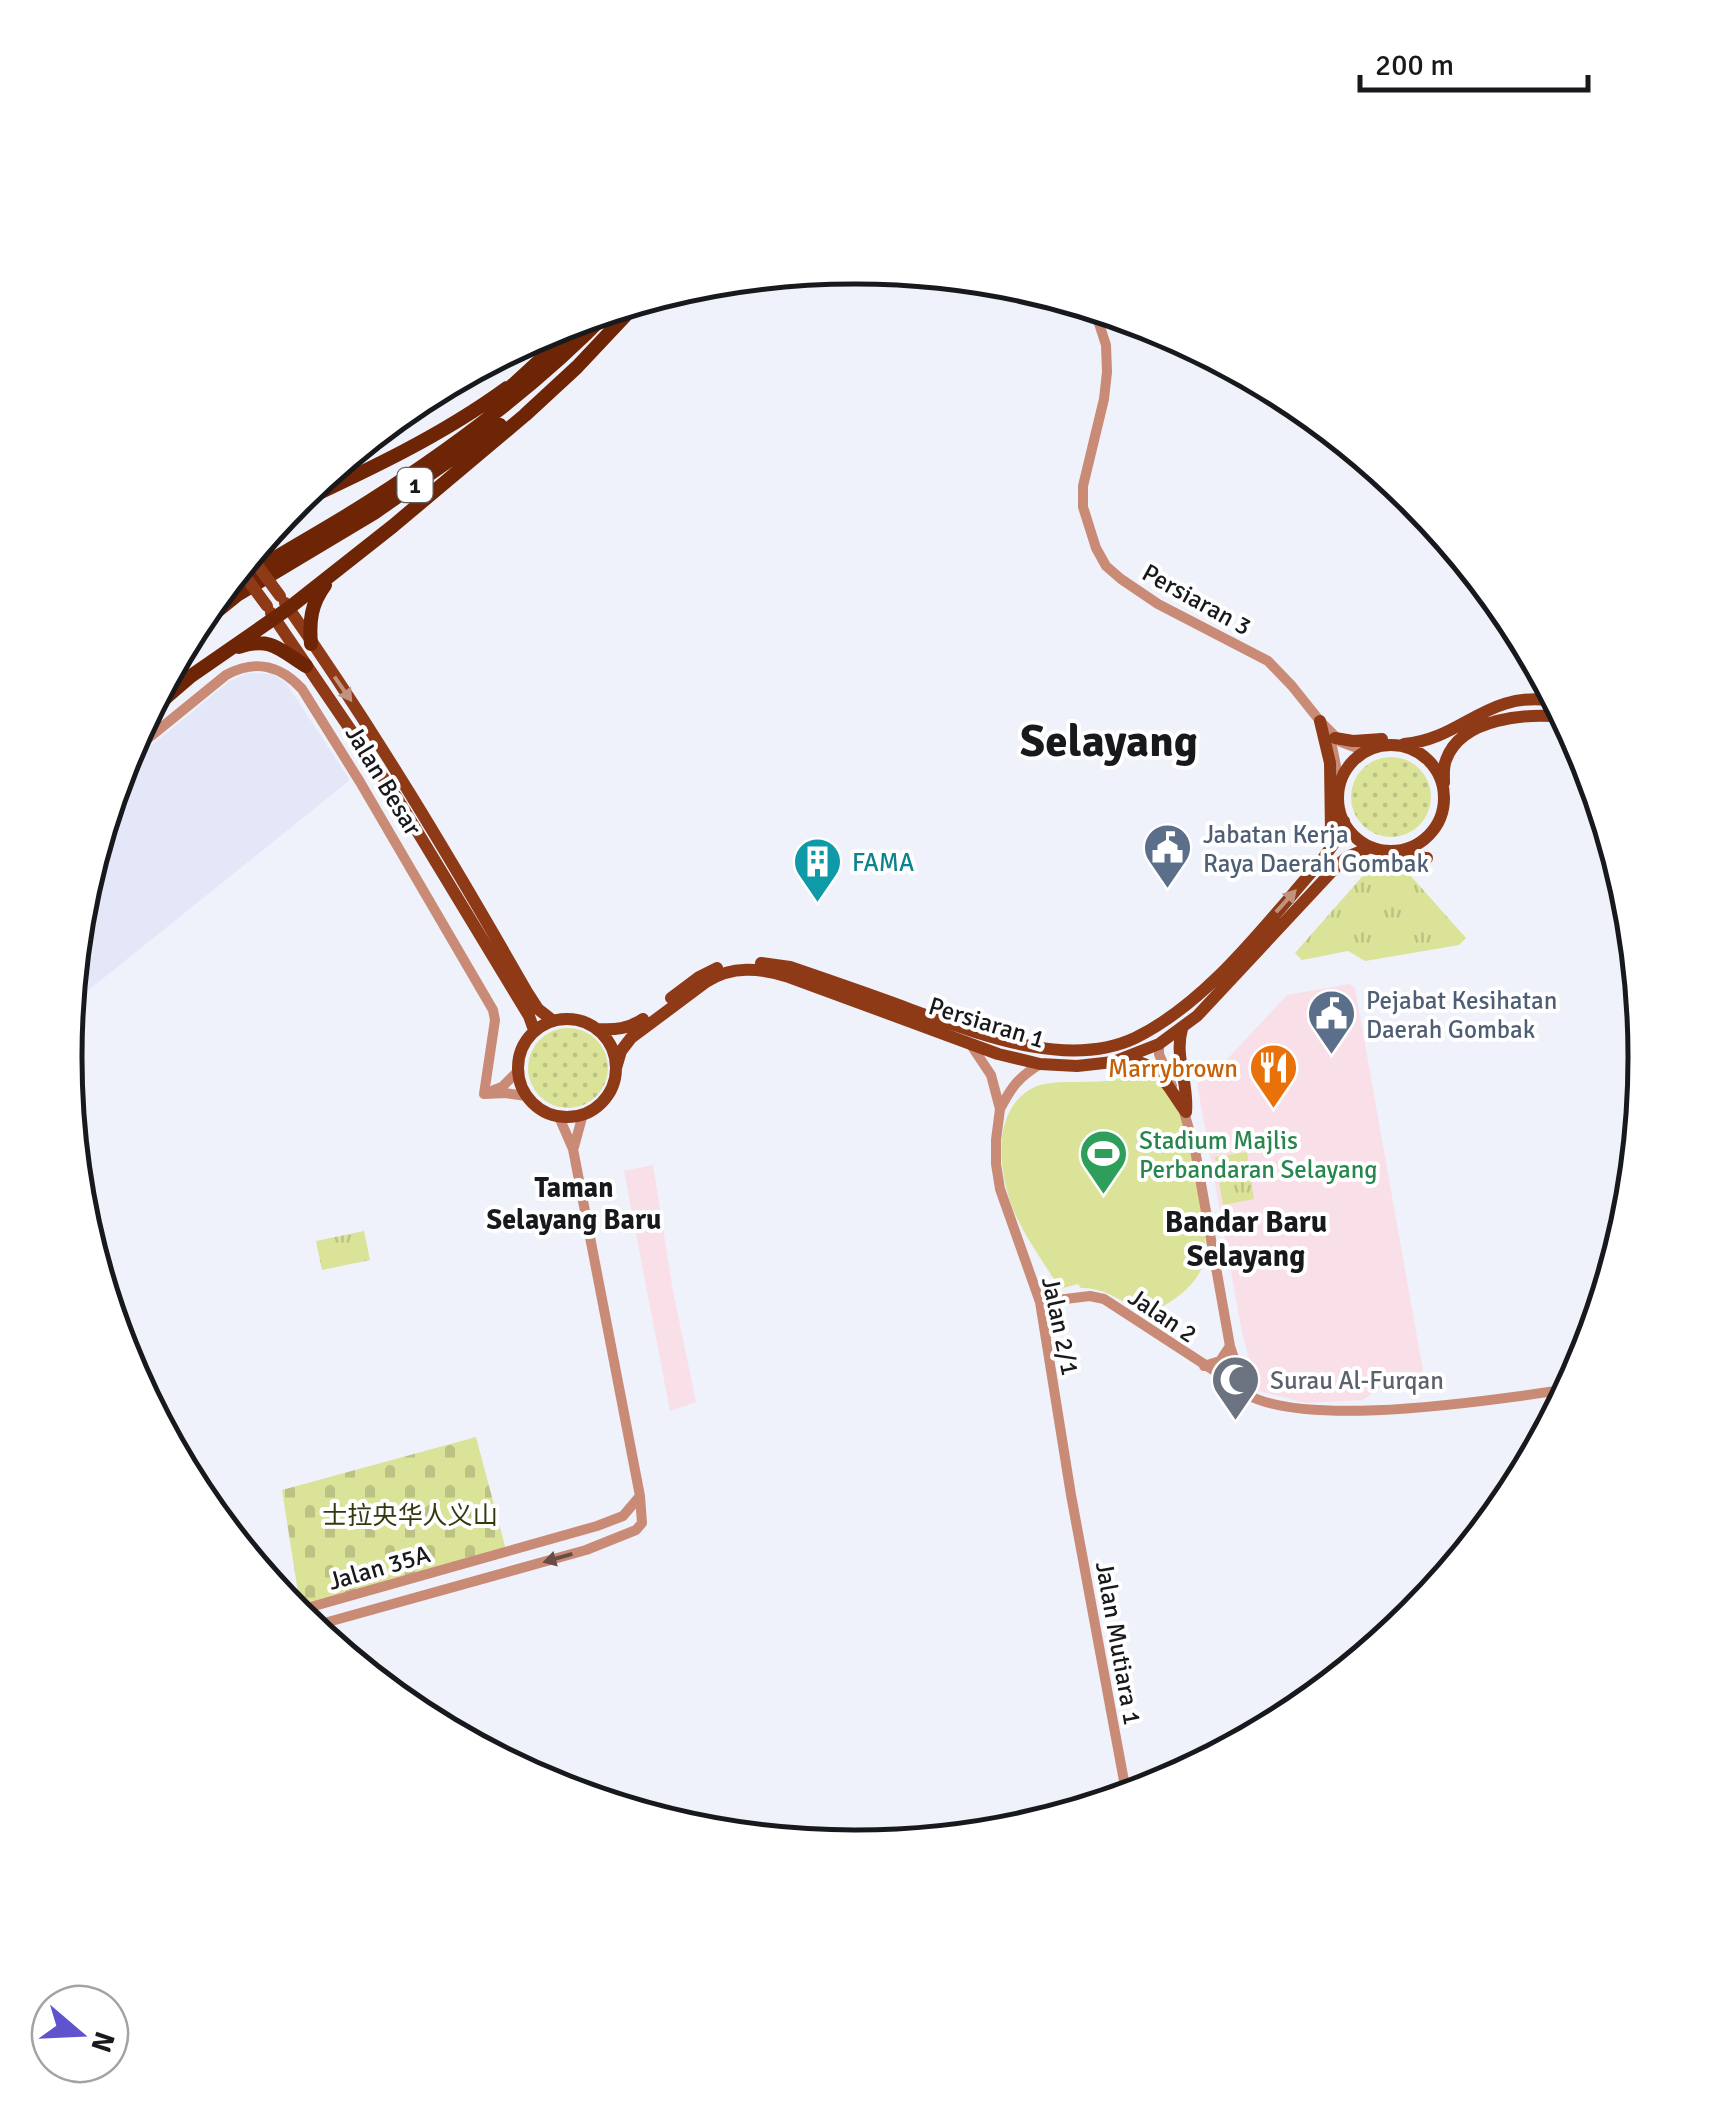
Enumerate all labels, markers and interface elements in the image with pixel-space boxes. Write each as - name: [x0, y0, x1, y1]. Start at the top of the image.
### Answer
- scale bar: [1360, 30, 1588, 92]
- text: 200 m: [1375, 47, 1454, 84]
- road number: 1: [398, 468, 432, 502]
- street label: Persiaran 3: [1137, 557, 1257, 642]
- one-way arrow: [333, 676, 352, 703]
- district label: Selayang: [1020, 714, 1198, 769]
- street label: Jalan Besar: [339, 720, 429, 842]
- place label: Jabatan Kerja Raya Daerah Gombak: [1203, 819, 1429, 879]
- public building icon: Jabatan Kerja Raya Daerah Gombak: [1142, 822, 1194, 890]
- building icon: FAMA: [791, 836, 843, 904]
- place label: FAMA: [852, 847, 914, 878]
- one-way arrow: [1274, 889, 1296, 914]
- place label: Pejabat Kesihatan Daerah Gombak: [1366, 985, 1557, 1045]
- public building icon: Pejabat Kesihatan Daerah Gombak: [1305, 988, 1357, 1056]
- street label: Persiaran 1: [925, 990, 1049, 1055]
- restaurant icon: Marrybrown: [1247, 1042, 1299, 1110]
- place label: Marrybrown: [1108, 1053, 1238, 1084]
- place label: Stadium Majlis Perbandaran Selayang: [1139, 1125, 1378, 1185]
- sports icon: Stadium Majlis Perbandaran Selayang: [1078, 1128, 1130, 1196]
- district label: Taman Selayang Baru: [487, 1171, 661, 1237]
- district label: Bandar Baru Selayang: [1165, 1204, 1327, 1275]
- street label: Jalan 2/1: [1035, 1274, 1086, 1378]
- street label: Jalan 2: [1123, 1281, 1203, 1349]
- mosque icon: Surau Al-Furqan: [1209, 1354, 1261, 1422]
- place label: Surau Al-Furqan: [1270, 1365, 1444, 1396]
- park label: 士拉央华人义山: [322, 1500, 498, 1531]
- street label: Jalan 35A: [325, 1538, 434, 1597]
- one-way arrow: [542, 1551, 572, 1566]
- street label: Jalan Mutiara 1: [1089, 1559, 1148, 1727]
- north arrow: [30, 1984, 130, 2084]
- text: N: [83, 2027, 122, 2057]

